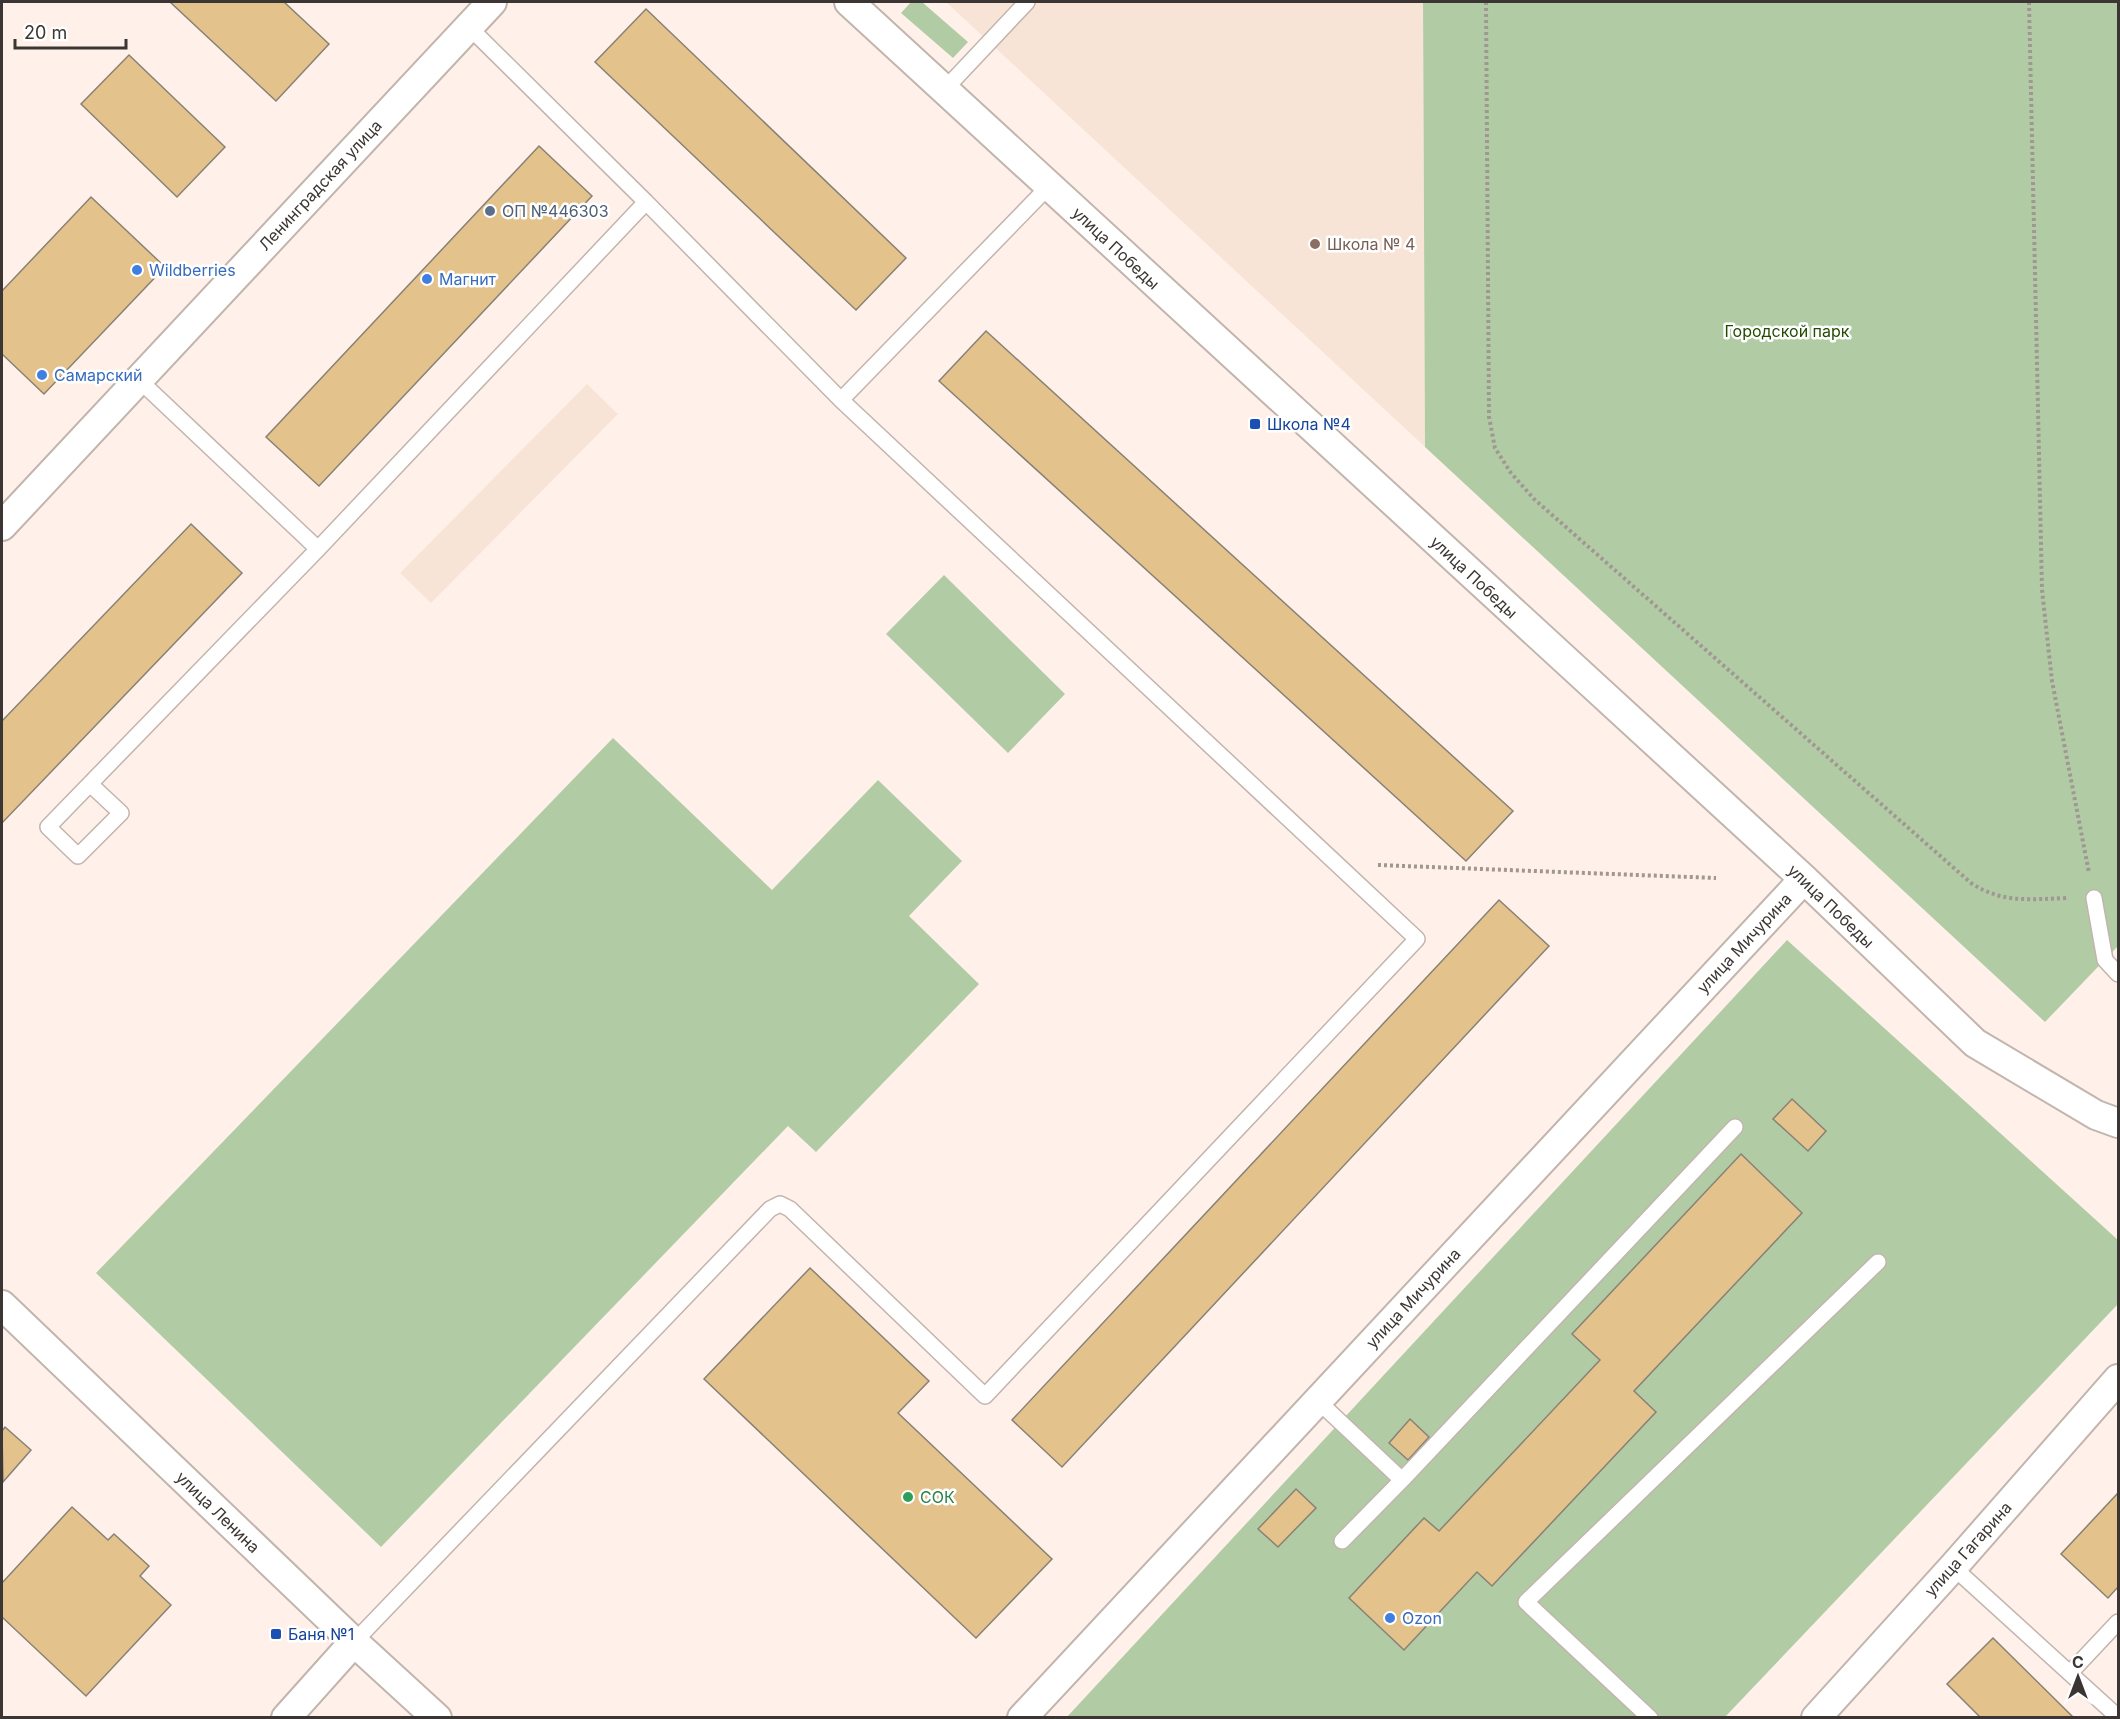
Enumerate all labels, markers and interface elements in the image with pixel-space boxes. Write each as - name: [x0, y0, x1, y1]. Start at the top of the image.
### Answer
- scale bar: [15, 12, 126, 50]
- text: 20 m: [24, 22, 67, 43]
- street label: Ленинградская улица: [254, 115, 386, 255]
- place label: ОП №446303: [502, 201, 609, 221]
- street label: улица Победы: [1068, 202, 1164, 294]
- marker: ОП №446303: [483, 204, 497, 218]
- place label: Школа № 4: [1327, 234, 1415, 254]
- marker: Школа № 4: [1308, 237, 1322, 251]
- place label: Wildberries: [149, 260, 236, 280]
- marker: Wildberries: [130, 263, 144, 277]
- place label: Магнит: [439, 269, 497, 289]
- marker: Магнит: [420, 272, 434, 286]
- park label: Городской парк: [1725, 321, 1850, 341]
- place label: Самарский: [54, 365, 143, 385]
- marker: Самарский: [35, 368, 49, 382]
- place label: Школа №4: [1267, 414, 1351, 434]
- marker: Школа №4: [1248, 417, 1262, 431]
- street label: улица Победы: [1426, 531, 1522, 623]
- street label: улица Победы: [1784, 860, 1878, 952]
- street label: улица Мичурина: [1692, 889, 1796, 997]
- street label: улица Мичурина: [1361, 1244, 1465, 1352]
- street label: улица Ленина: [172, 1467, 264, 1557]
- place label: СОК: [920, 1487, 955, 1507]
- marker: СОК: [901, 1490, 915, 1504]
- street label: улица Гагарина: [1920, 1497, 2016, 1601]
- place label: Ozon: [1402, 1608, 1442, 1628]
- marker: Ozon: [1383, 1611, 1397, 1625]
- place label: Баня №1: [288, 1624, 354, 1644]
- marker: Баня №1: [269, 1627, 283, 1641]
- north arrow: [2048, 1647, 2108, 1707]
- text: С: [2072, 1652, 2084, 1672]

